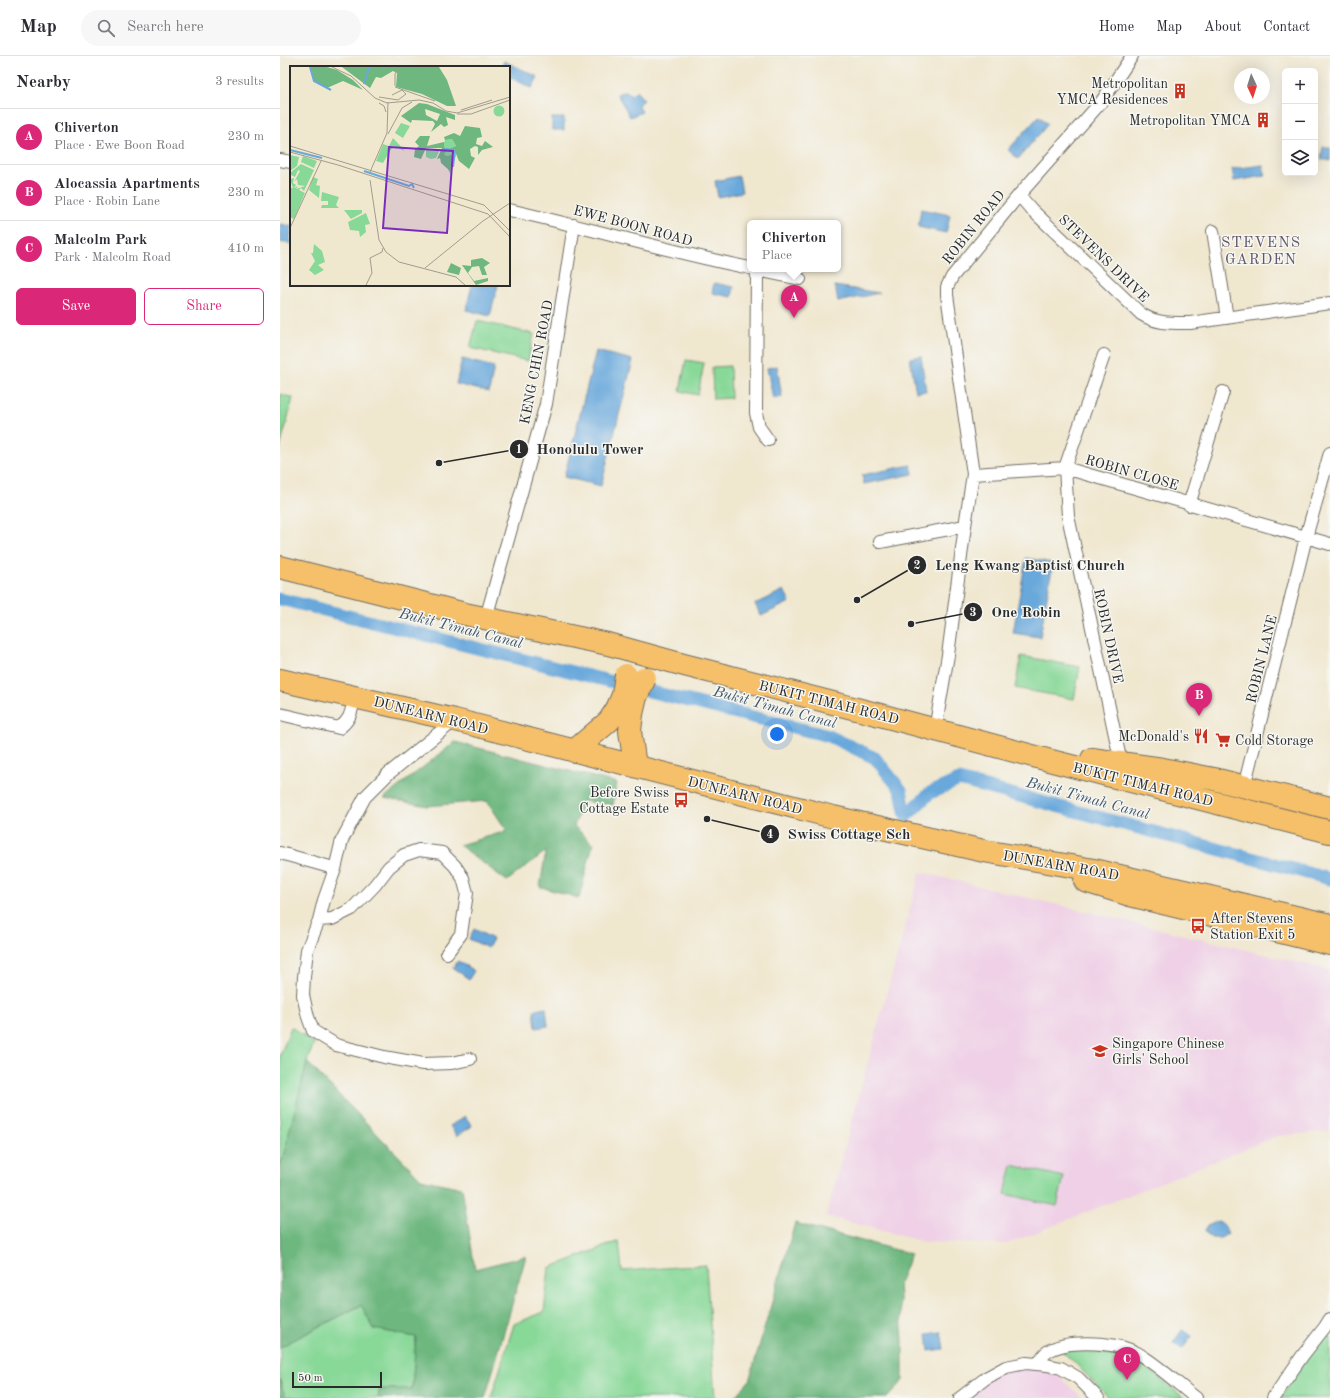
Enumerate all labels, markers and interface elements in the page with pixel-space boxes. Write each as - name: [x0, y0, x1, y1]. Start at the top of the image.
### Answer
- search box: [81, 10, 361, 46]
- icon: search: [95, 17, 117, 39]
- text: Map: [20, 18, 57, 37]
- text: Search here: [127, 20, 204, 35]
- text: Home: [1099, 20, 1134, 34]
- text: Map: [1156, 20, 1182, 34]
- text: About: [1204, 20, 1241, 34]
- text: Contact: [1263, 20, 1310, 34]
- inset map: [290, 66, 510, 286]
- north arrow: [1234, 68, 1270, 104]
- map controls: [1282, 68, 1318, 176]
- button: +: [1282, 68, 1318, 104]
- text: Nearby: [16, 74, 71, 91]
- text: 3 results: [215, 75, 264, 88]
- place label: Metropolitan YMCA Residences: [1057, 77, 1168, 107]
- building icon: Metropolitan YMCA Residences: [1171, 82, 1189, 100]
- button: −: [1282, 104, 1318, 140]
- building icon: Metropolitan YMCA: [1254, 111, 1272, 129]
- place label: Metropolitan YMCA: [1129, 114, 1251, 128]
- text: Chiverton: [54, 121, 119, 136]
- text: A: [24, 130, 34, 143]
- text: 230 m: [227, 130, 264, 143]
- text: Place · Ewe Boon Road: [54, 139, 185, 152]
- button: layers: [1282, 140, 1318, 176]
- text: Alocassia Apartments: [54, 177, 200, 192]
- text: B: [24, 186, 34, 199]
- text: 230 m: [227, 186, 264, 199]
- street label: ROBIN ROAD: [940, 188, 1008, 267]
- text: Place · Robin Lane: [54, 195, 160, 208]
- street label: EWE BOON ROAD: [572, 203, 694, 249]
- street label: STEVENS DRIVE: [1056, 212, 1151, 305]
- popup: [747, 220, 841, 272]
- text: Chiverton: [762, 231, 826, 246]
- text: Malcolm Park: [54, 233, 147, 248]
- district label: STEVENS GARDEN: [1221, 236, 1301, 268]
- text: C: [25, 242, 33, 255]
- text: 410 m: [227, 242, 264, 255]
- text: Place: [762, 249, 792, 262]
- text: Park · Malcolm Road: [54, 251, 171, 264]
- pin: A: [781, 285, 807, 318]
- button: Save: [16, 288, 136, 325]
- button: Share: [144, 288, 264, 325]
- street label: KENG CHIN ROAD: [518, 299, 556, 425]
- callout: Honolulu Tower: [509, 436, 652, 463]
- text: Honolulu Tower: [536, 443, 644, 458]
- text: 1: [516, 444, 522, 456]
- street label: ROBIN CLOSE: [1083, 453, 1180, 493]
- callout: Leng Kwang Baptist Church: [907, 551, 1133, 578]
- text: Leng Kwang Baptist Church: [935, 559, 1125, 574]
- text: 2: [914, 560, 921, 572]
- street label: ROBIN DRIVE: [1091, 587, 1125, 685]
- callout: One Robin: [963, 599, 1069, 626]
- text: One Robin: [991, 606, 1061, 621]
- water label: Bukit Timah Canal: [396, 607, 525, 652]
- text: 3: [970, 607, 977, 619]
- street label: ROBIN LANE: [1244, 614, 1280, 705]
- street label: BUKIT TIMAH ROAD: [757, 679, 900, 727]
- pin: B: [1186, 683, 1212, 716]
- water label: Bukit Timah Canal: [710, 685, 838, 732]
- street label: DUNEARN ROAD: [372, 695, 490, 737]
- your location: [767, 724, 787, 744]
- restaurant icon: McDonald's: [1192, 727, 1210, 745]
- place label: McDonald's: [1118, 730, 1189, 744]
- supermarket icon: Cold Storage: [1214, 731, 1232, 749]
- place label: Cold Storage: [1235, 734, 1314, 748]
- street label: BUKIT TIMAH ROAD: [1071, 761, 1214, 809]
- street label: DUNEARN ROAD: [686, 775, 804, 817]
- water label: Bukit Timah Canal: [1023, 776, 1151, 823]
- place label: Before Swiss Cottage Estate: [579, 786, 669, 816]
- bus stop icon: Before Swiss Cottage Estate: [672, 791, 690, 809]
- callout: Swiss Cottage Sch: [760, 820, 919, 847]
- text: Swiss Cottage Sch: [788, 828, 910, 843]
- text: 4: [767, 829, 774, 841]
- street label: DUNEARN ROAD: [1002, 849, 1120, 883]
- place label: After Stevens Station Exit 5: [1210, 912, 1295, 942]
- bus stop icon: After Stevens Station Exit 5: [1189, 917, 1207, 935]
- place label: Singapore Chinese Girls' School: [1112, 1037, 1224, 1067]
- school or university icon: Singapore Chinese Girls' School: [1091, 1042, 1109, 1060]
- pin: C: [1114, 1347, 1140, 1380]
- scale bar: [292, 1370, 382, 1389]
- text: 50 m: [298, 1373, 323, 1384]

